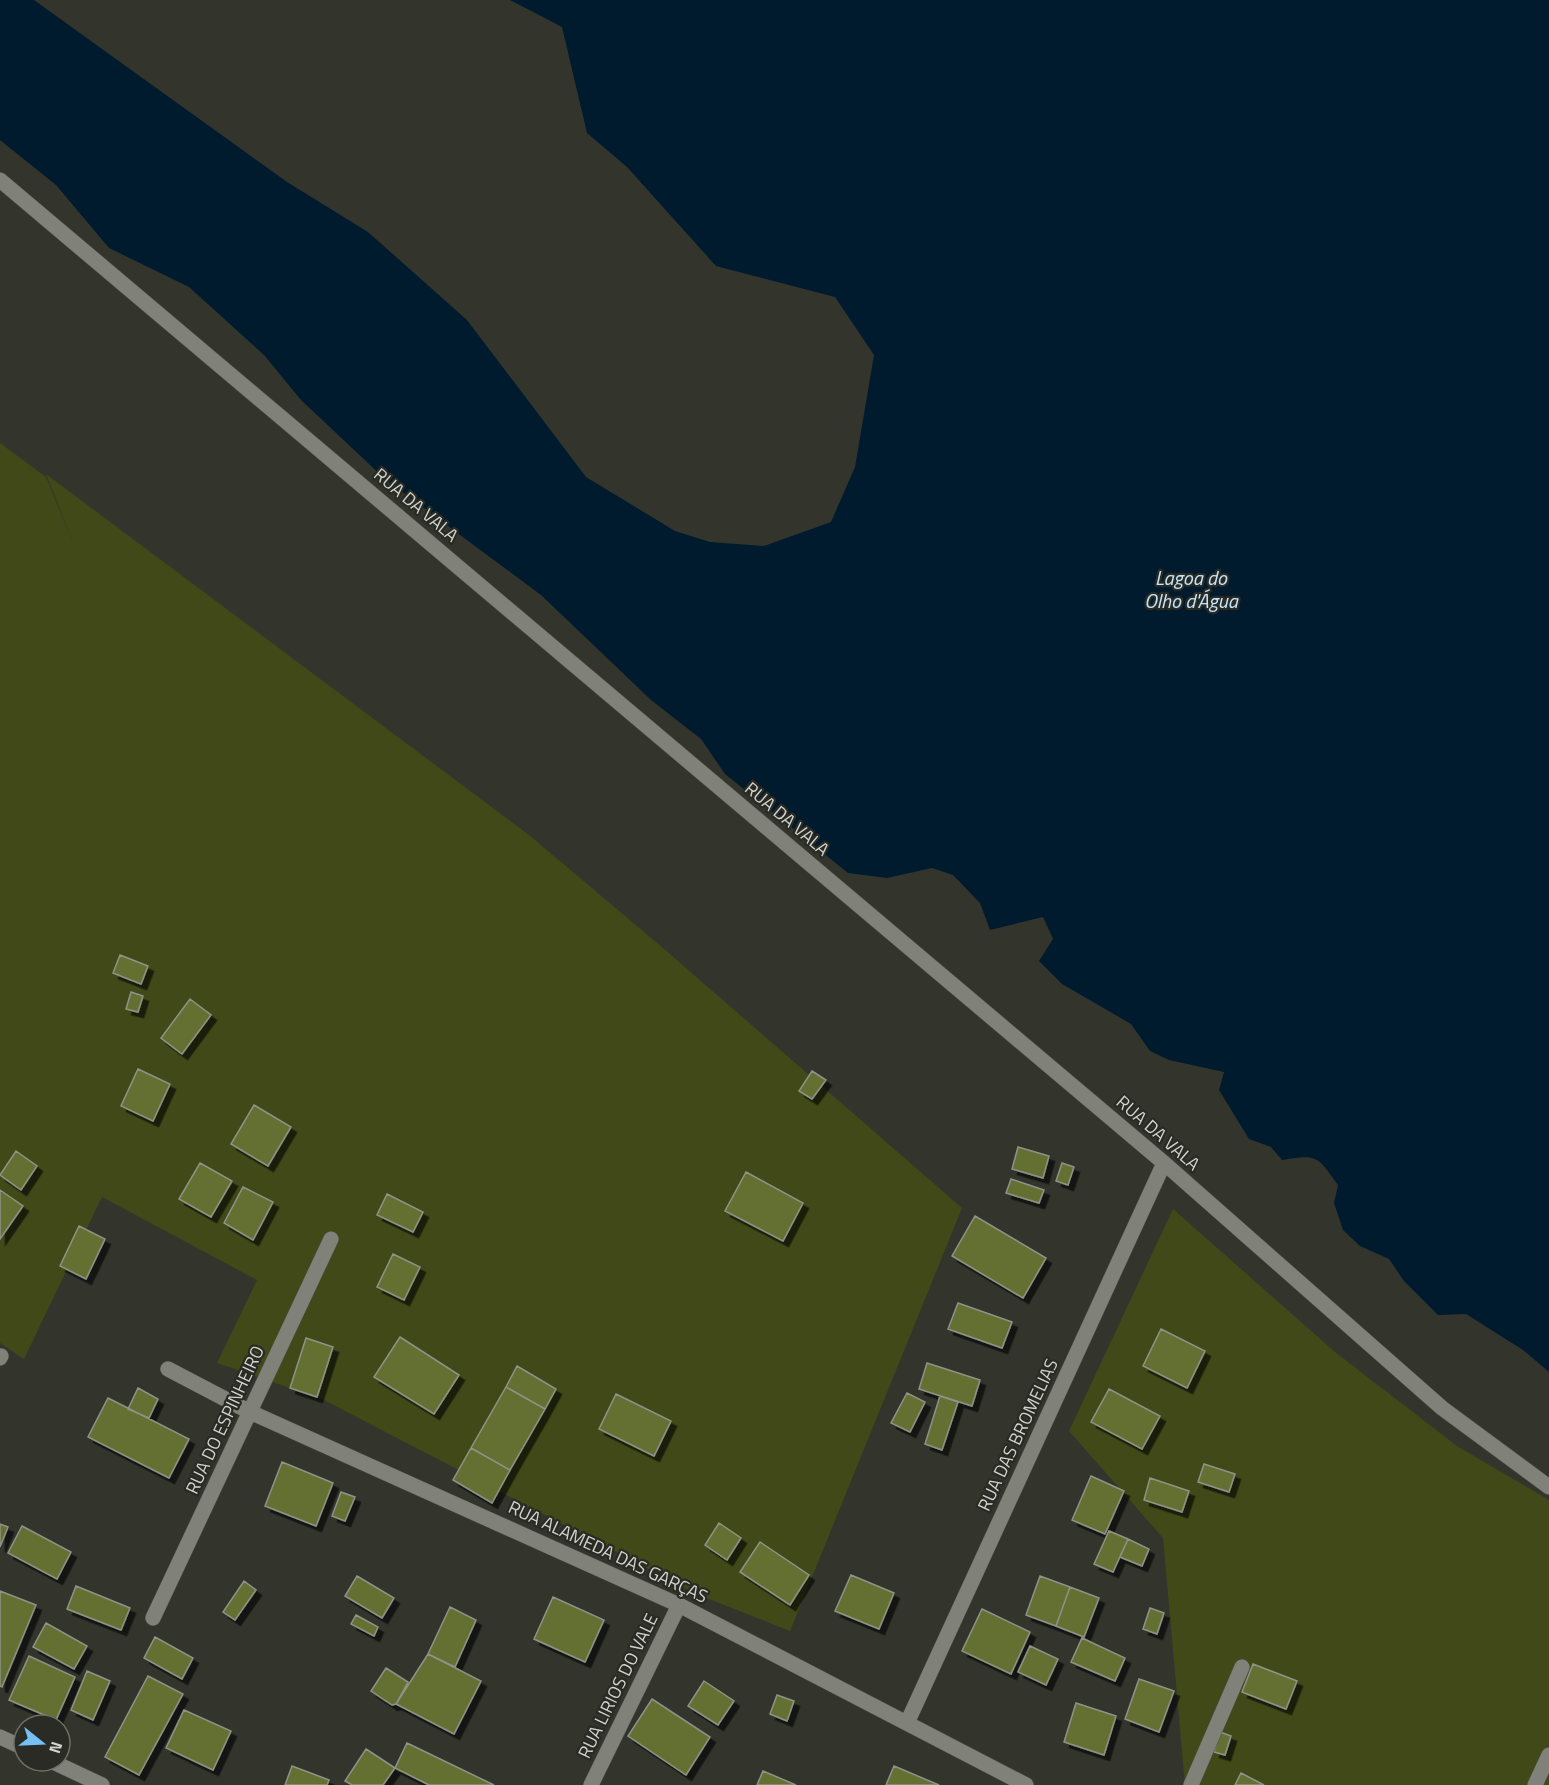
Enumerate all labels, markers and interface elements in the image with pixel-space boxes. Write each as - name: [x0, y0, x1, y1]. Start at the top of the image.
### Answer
- street label: RUA DA VALA: [368, 461, 465, 548]
- water label: Lagoa do Olho d'Água: [1144, 562, 1239, 616]
- street label: RUA DA VALA: [739, 775, 836, 862]
- street label: RUA DA VALA: [1110, 1089, 1206, 1177]
- street label: RUA DO ESPINHEIRO: [178, 1341, 271, 1499]
- street label: RUA DAS BROMELIAS: [970, 1354, 1065, 1515]
- street label: RUA ALAMEDA DAS GARÇAS: [504, 1493, 712, 1610]
- street label: RUA LIRIOS DO VALE: [571, 1609, 664, 1763]
- north arrow: [12, 1713, 72, 1773]
- text: N: [43, 1739, 69, 1757]

